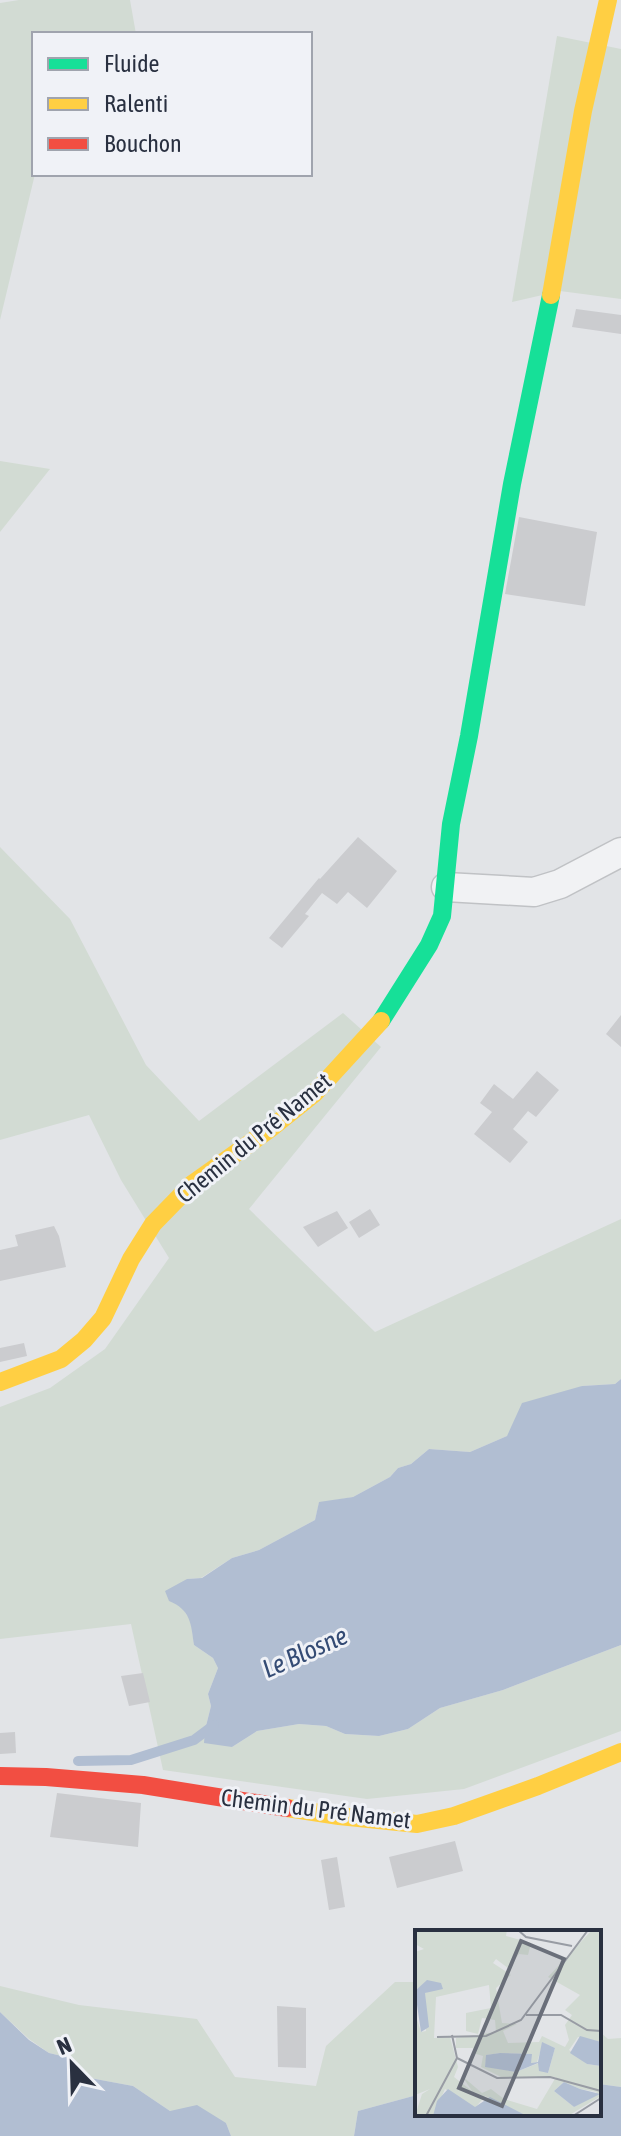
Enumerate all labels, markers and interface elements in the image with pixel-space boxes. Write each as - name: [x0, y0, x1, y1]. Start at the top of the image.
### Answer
- legend: [32, 32, 312, 176]
- text: Fluide: [104, 50, 159, 77]
- text: Ralenti: [104, 90, 168, 117]
- text: Bouchon: [104, 130, 182, 157]
- street label: Chemin du Pré Namet: [171, 1067, 336, 1208]
- water label: Le Blosne: [258, 1620, 352, 1684]
- street label: Chemin du Pré Namet: [220, 1783, 412, 1834]
- inset map: [415, 1930, 601, 2116]
- north arrow: [32, 2024, 112, 2104]
- text: N: [53, 2031, 75, 2060]

